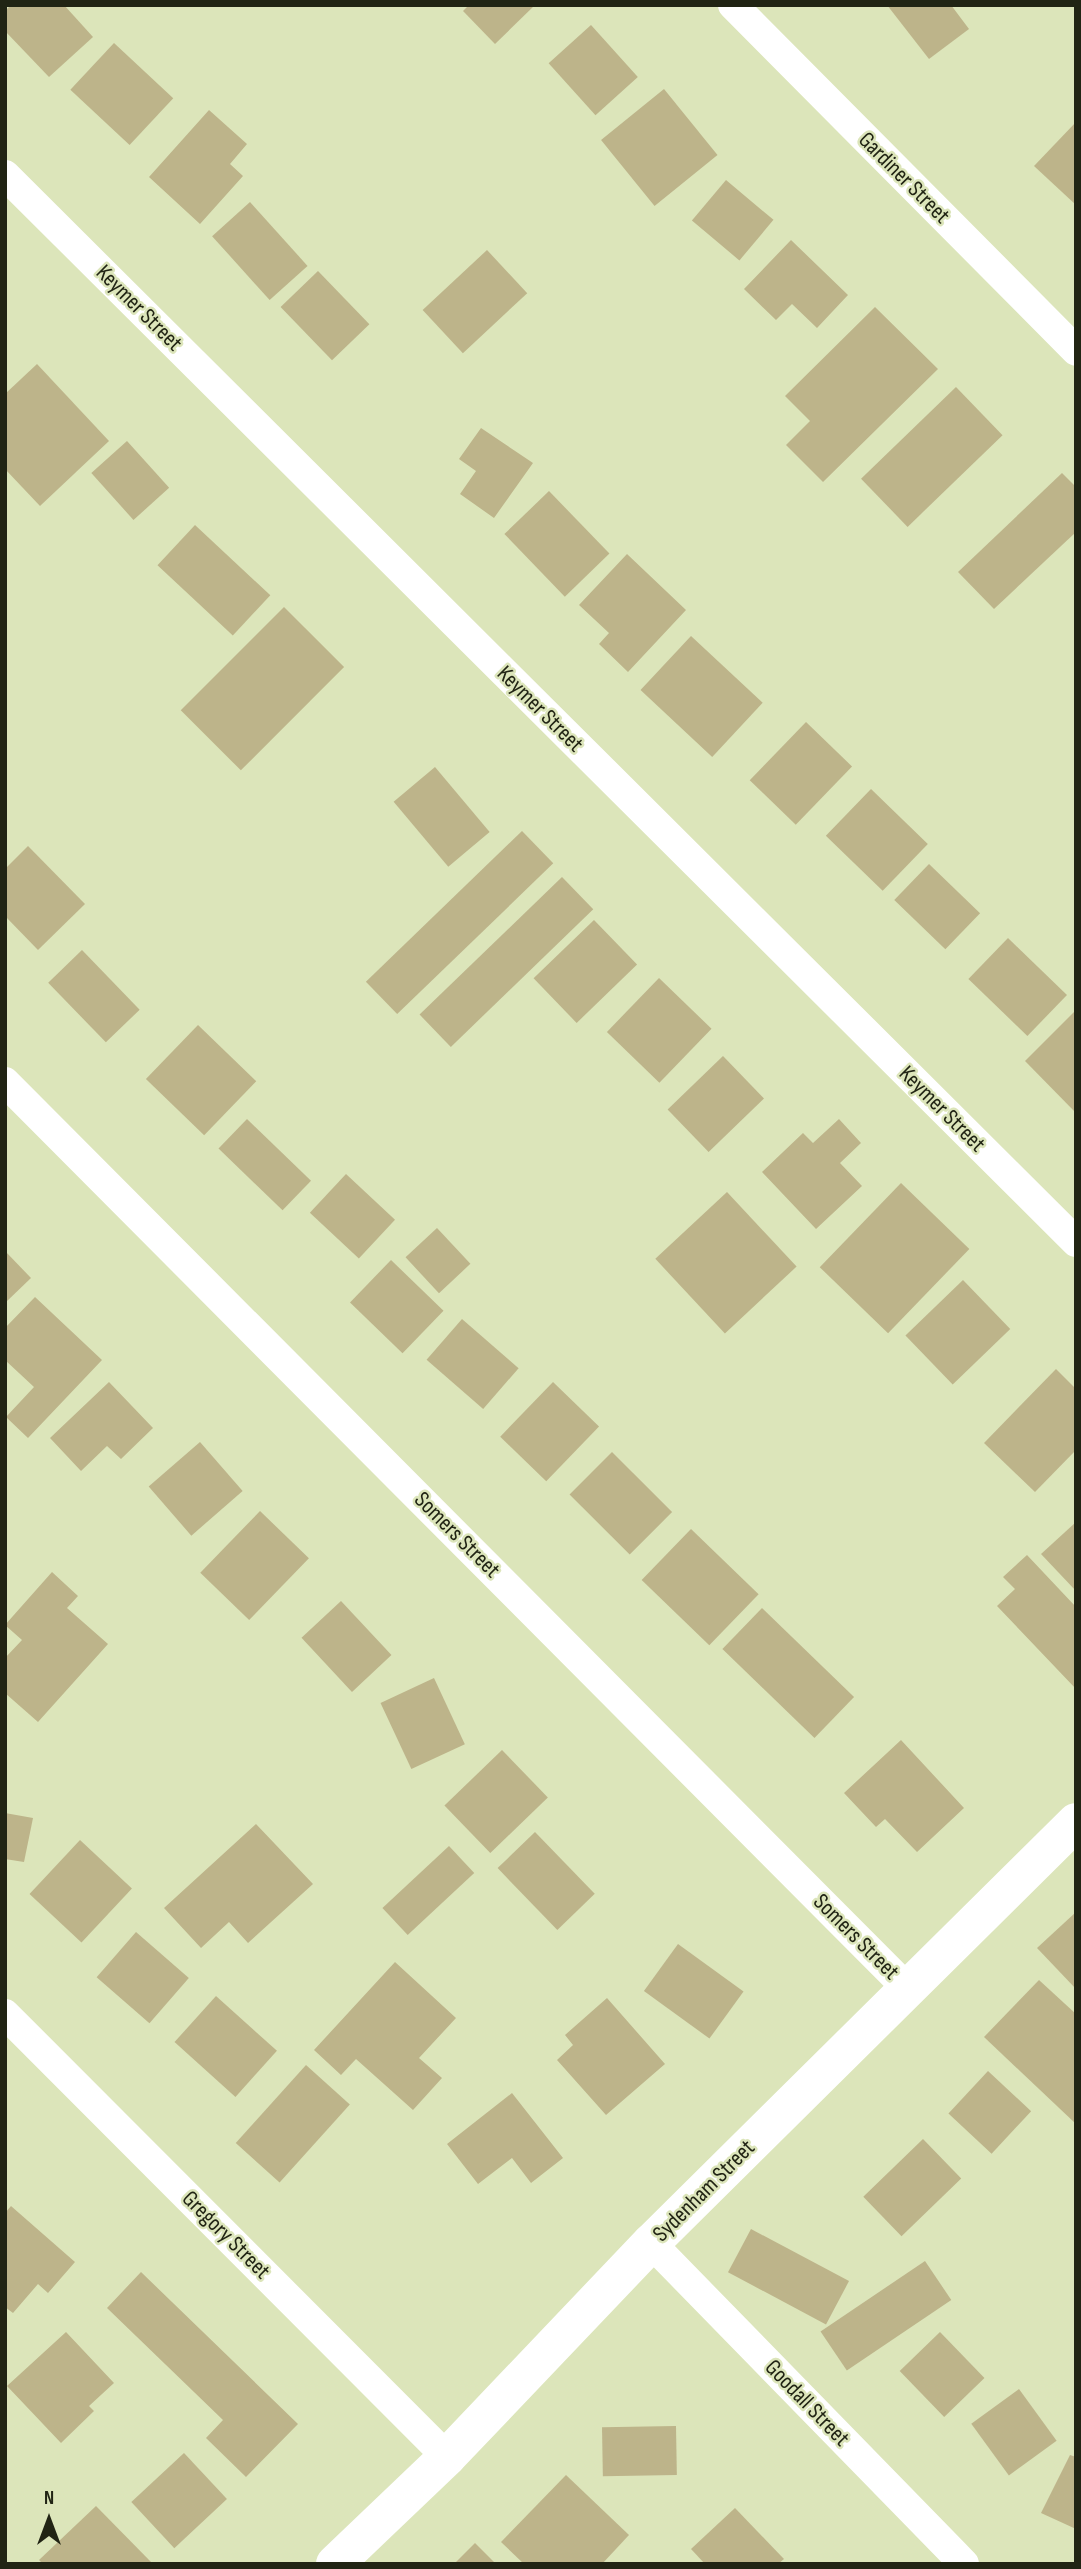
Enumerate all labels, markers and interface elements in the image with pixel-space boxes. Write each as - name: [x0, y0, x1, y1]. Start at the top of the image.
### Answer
- street label: Gardiner Street: [852, 126, 956, 230]
- street label: Keymer Street: [90, 259, 188, 357]
- street label: Keymer Street: [491, 660, 589, 758]
- street label: Keymer Street: [893, 1060, 991, 1158]
- street label: Somers Street: [408, 1486, 506, 1584]
- street label: Somers Street: [807, 1888, 905, 1986]
- street label: Sydenham Street: [647, 2134, 761, 2248]
- street label: Gregory Street: [176, 2185, 276, 2285]
- street label: Goodall Street: [759, 2354, 855, 2452]
- north arrow: [14, 2485, 84, 2555]
- text: N: [44, 2487, 54, 2510]

